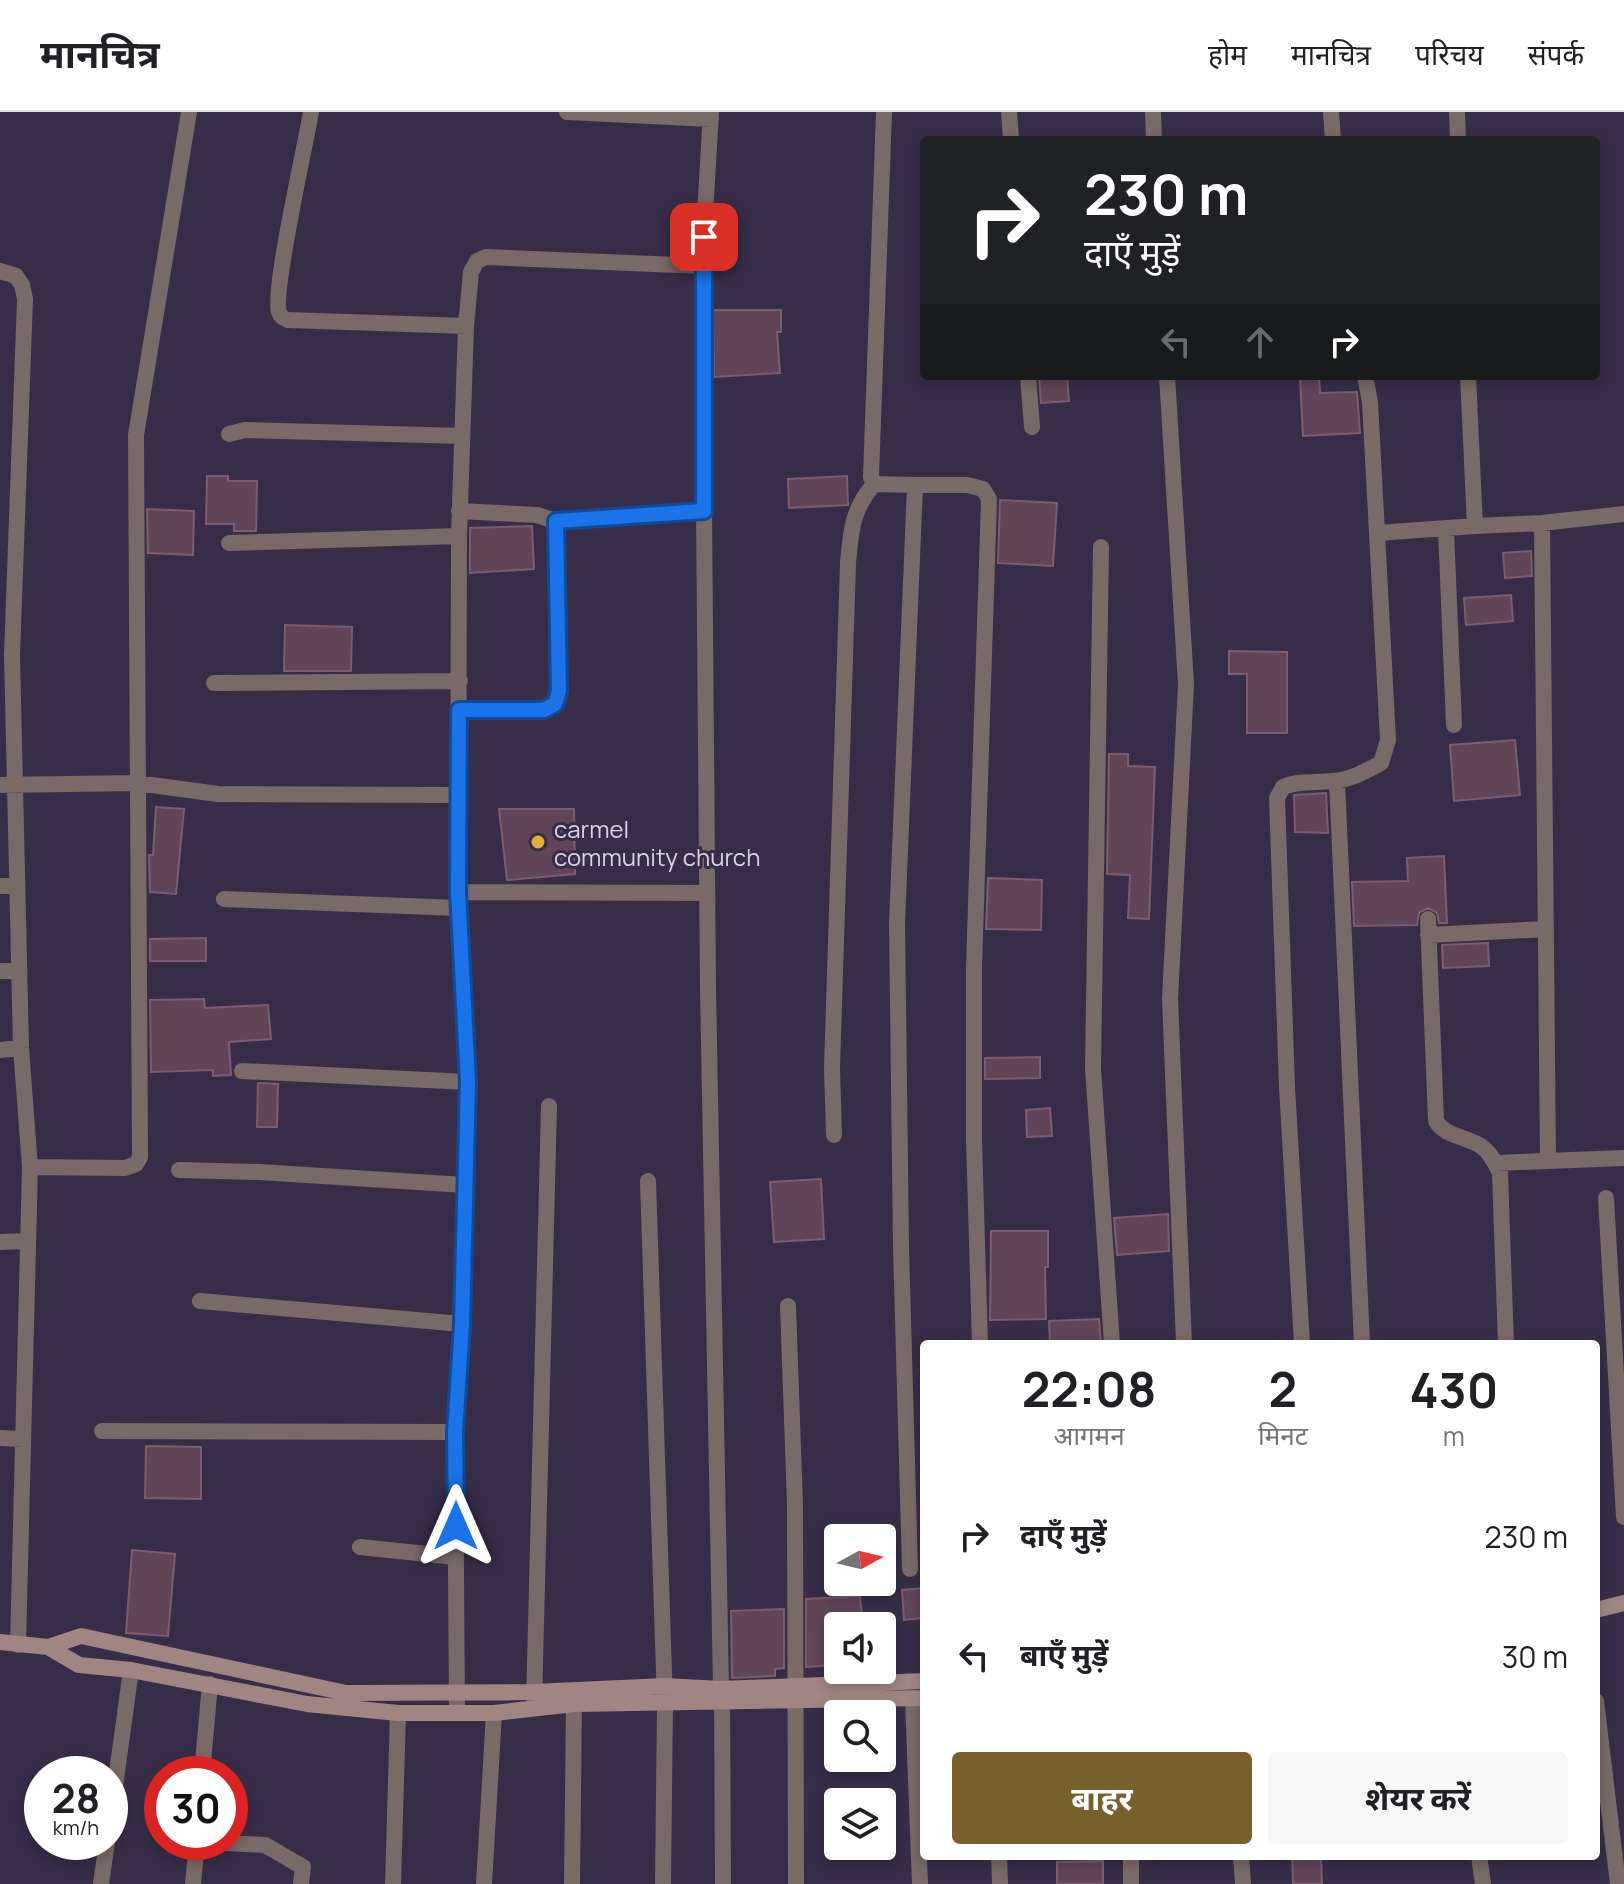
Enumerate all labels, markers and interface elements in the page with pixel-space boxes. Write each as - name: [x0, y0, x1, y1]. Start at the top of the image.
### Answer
- text: मानचित्र: [40, 27, 160, 79]
- text: होम: [1208, 35, 1247, 73]
- text: मानचित्र: [1291, 35, 1371, 73]
- text: परिचय: [1415, 35, 1484, 73]
- text: संपर्क: [1528, 35, 1584, 73]
- text: 230 m: [1084, 155, 1248, 232]
- icon: right: [952, 168, 1056, 272]
- pin: [670, 203, 738, 271]
- icon: arrive: [682, 215, 726, 259]
- text: दाएँ मुड़ें: [1084, 228, 1180, 277]
- icon: left: [1154, 320, 1198, 364]
- icon: ahead: [1238, 320, 1282, 364]
- icon: right: [1322, 320, 1366, 364]
- place label: carmel community church: [554, 812, 760, 873]
- marker: carmel community church: [529, 833, 547, 851]
- text: 22:08: [1022, 1356, 1156, 1421]
- text: 2: [1269, 1356, 1297, 1421]
- text: 430: [1410, 1357, 1498, 1422]
- text: आगमन: [1053, 1417, 1125, 1453]
- text: मिनट: [1258, 1417, 1308, 1453]
- text: m: [1443, 1418, 1465, 1454]
- position arrow: [414, 1484, 498, 1568]
- icon: right: [952, 1514, 996, 1558]
- text: दाएँ मुड़ें: [1020, 1514, 1107, 1555]
- text: 230 m: [1485, 1516, 1568, 1557]
- north arrow: [824, 1524, 896, 1596]
- map controls: [824, 1524, 896, 1860]
- button: sound: [824, 1612, 896, 1684]
- icon: left: [952, 1634, 996, 1678]
- text: बाएँ मुड़ें: [1020, 1634, 1108, 1675]
- text: 30 m: [1502, 1636, 1568, 1677]
- button: search: [824, 1700, 896, 1772]
- button: बाहर: [952, 1752, 1252, 1844]
- button: शेयर करें: [1268, 1752, 1568, 1844]
- speed limit sign: 30: [144, 1756, 248, 1860]
- text: 28: [52, 1770, 100, 1825]
- button: layers: [824, 1788, 896, 1860]
- text: km/h: [53, 1814, 99, 1841]

